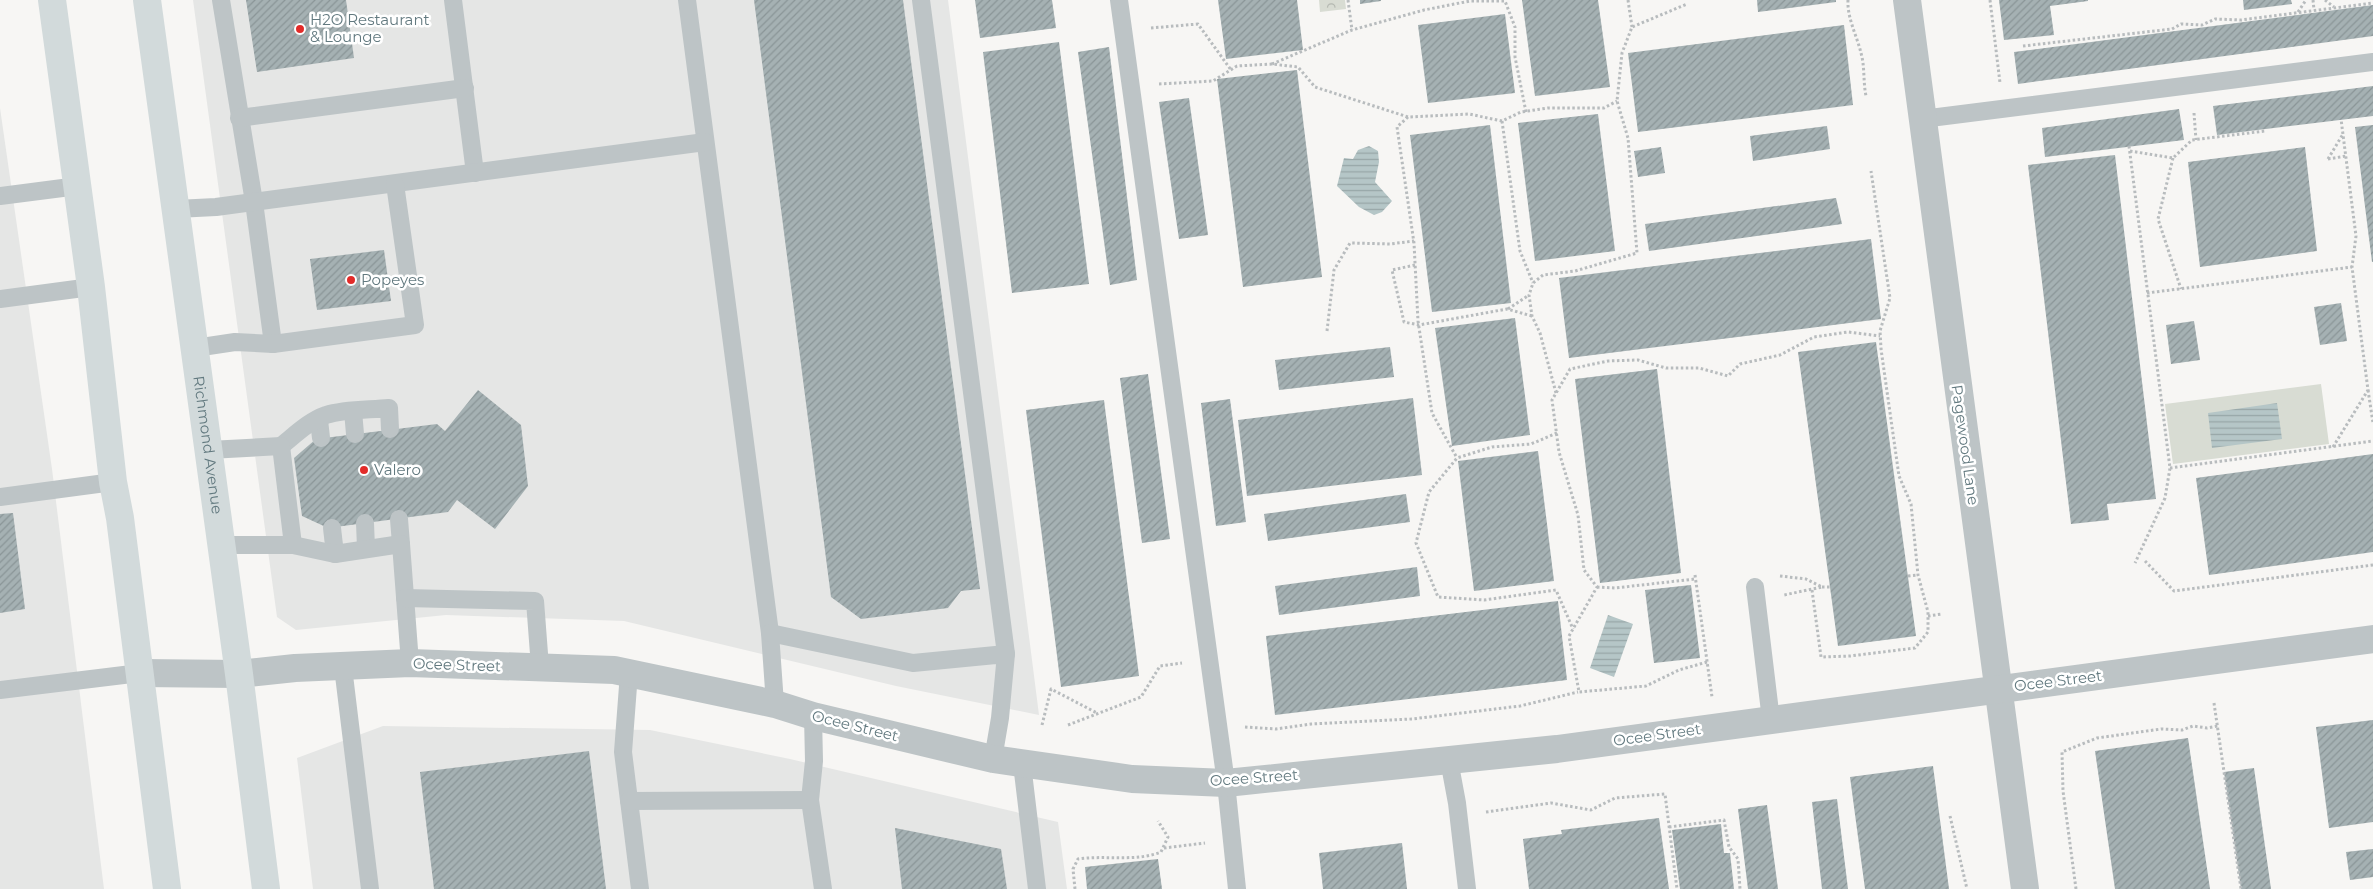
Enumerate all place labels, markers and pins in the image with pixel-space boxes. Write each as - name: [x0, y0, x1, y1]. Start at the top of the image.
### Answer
- place label: H2O Restaurant & Lounge: [310, 10, 430, 46]
- marker: H2O Restaurant & Lounge: [294, 23, 306, 35]
- place label: Popeyes: [361, 270, 424, 289]
- marker: Popeyes: [345, 274, 357, 286]
- place label: Valero: [374, 460, 421, 479]
- marker: Valero: [358, 464, 370, 476]

